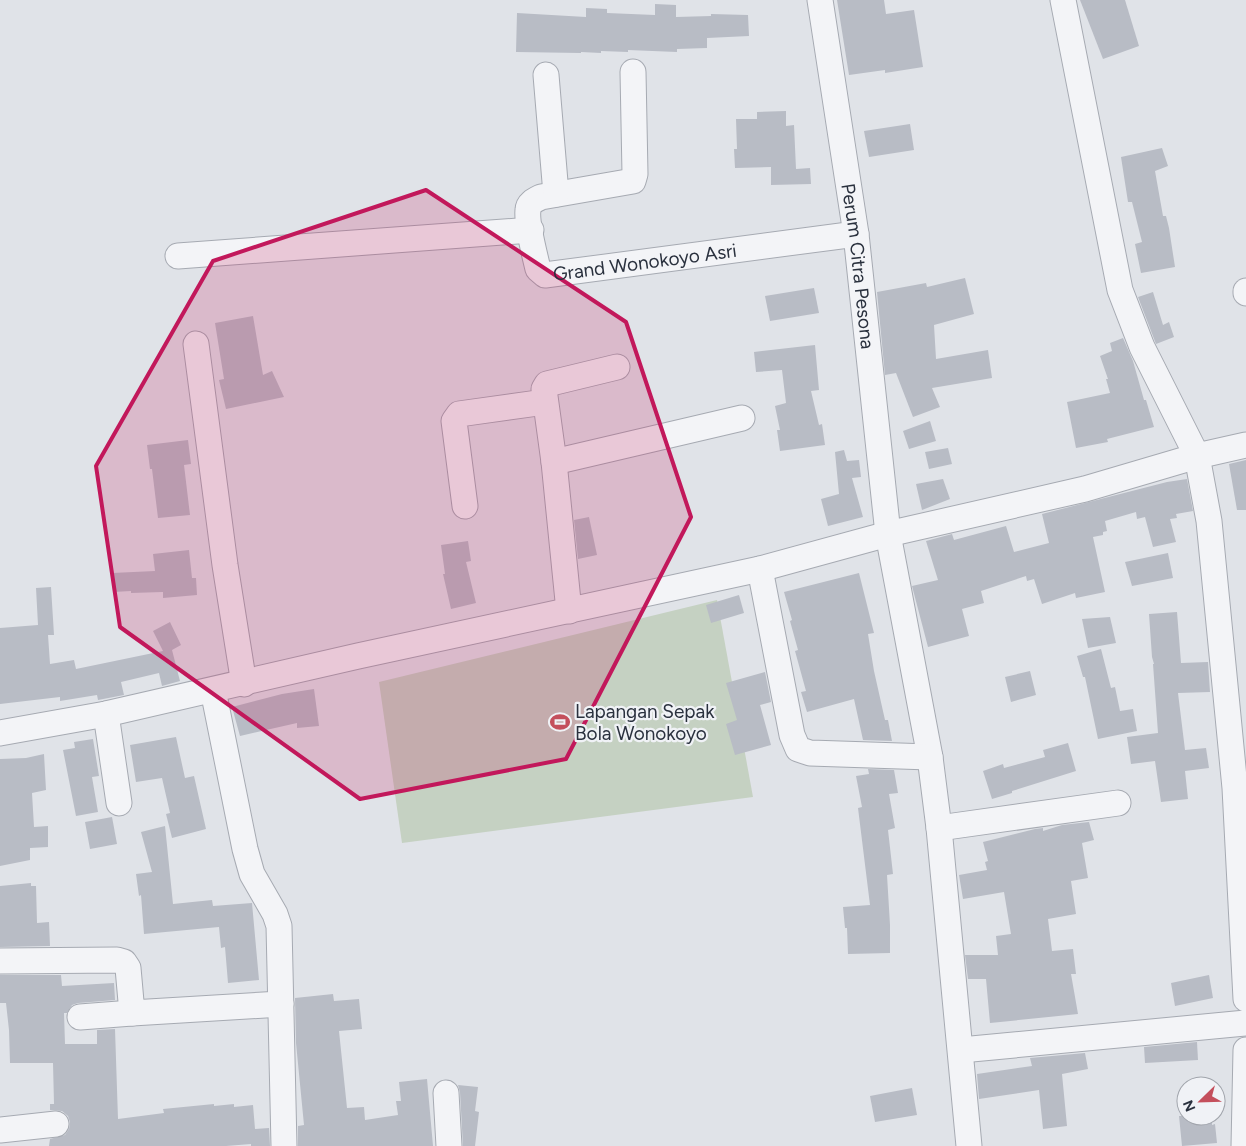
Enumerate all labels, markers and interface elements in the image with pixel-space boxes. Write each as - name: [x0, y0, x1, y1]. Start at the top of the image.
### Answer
- street label: Perum Citra Pesona: [837, 182, 880, 350]
- street label: Grand Wonokoyo Asri: [552, 238, 738, 285]
- place label: Lapangan Sepak Bola Wonokoyo: [575, 700, 715, 745]
- sports icon: Lapangan Sepak Bola Wonokoyo: [549, 711, 571, 733]
- north arrow: [1176, 1076, 1226, 1126]
- text: N: [1180, 1098, 1199, 1114]

